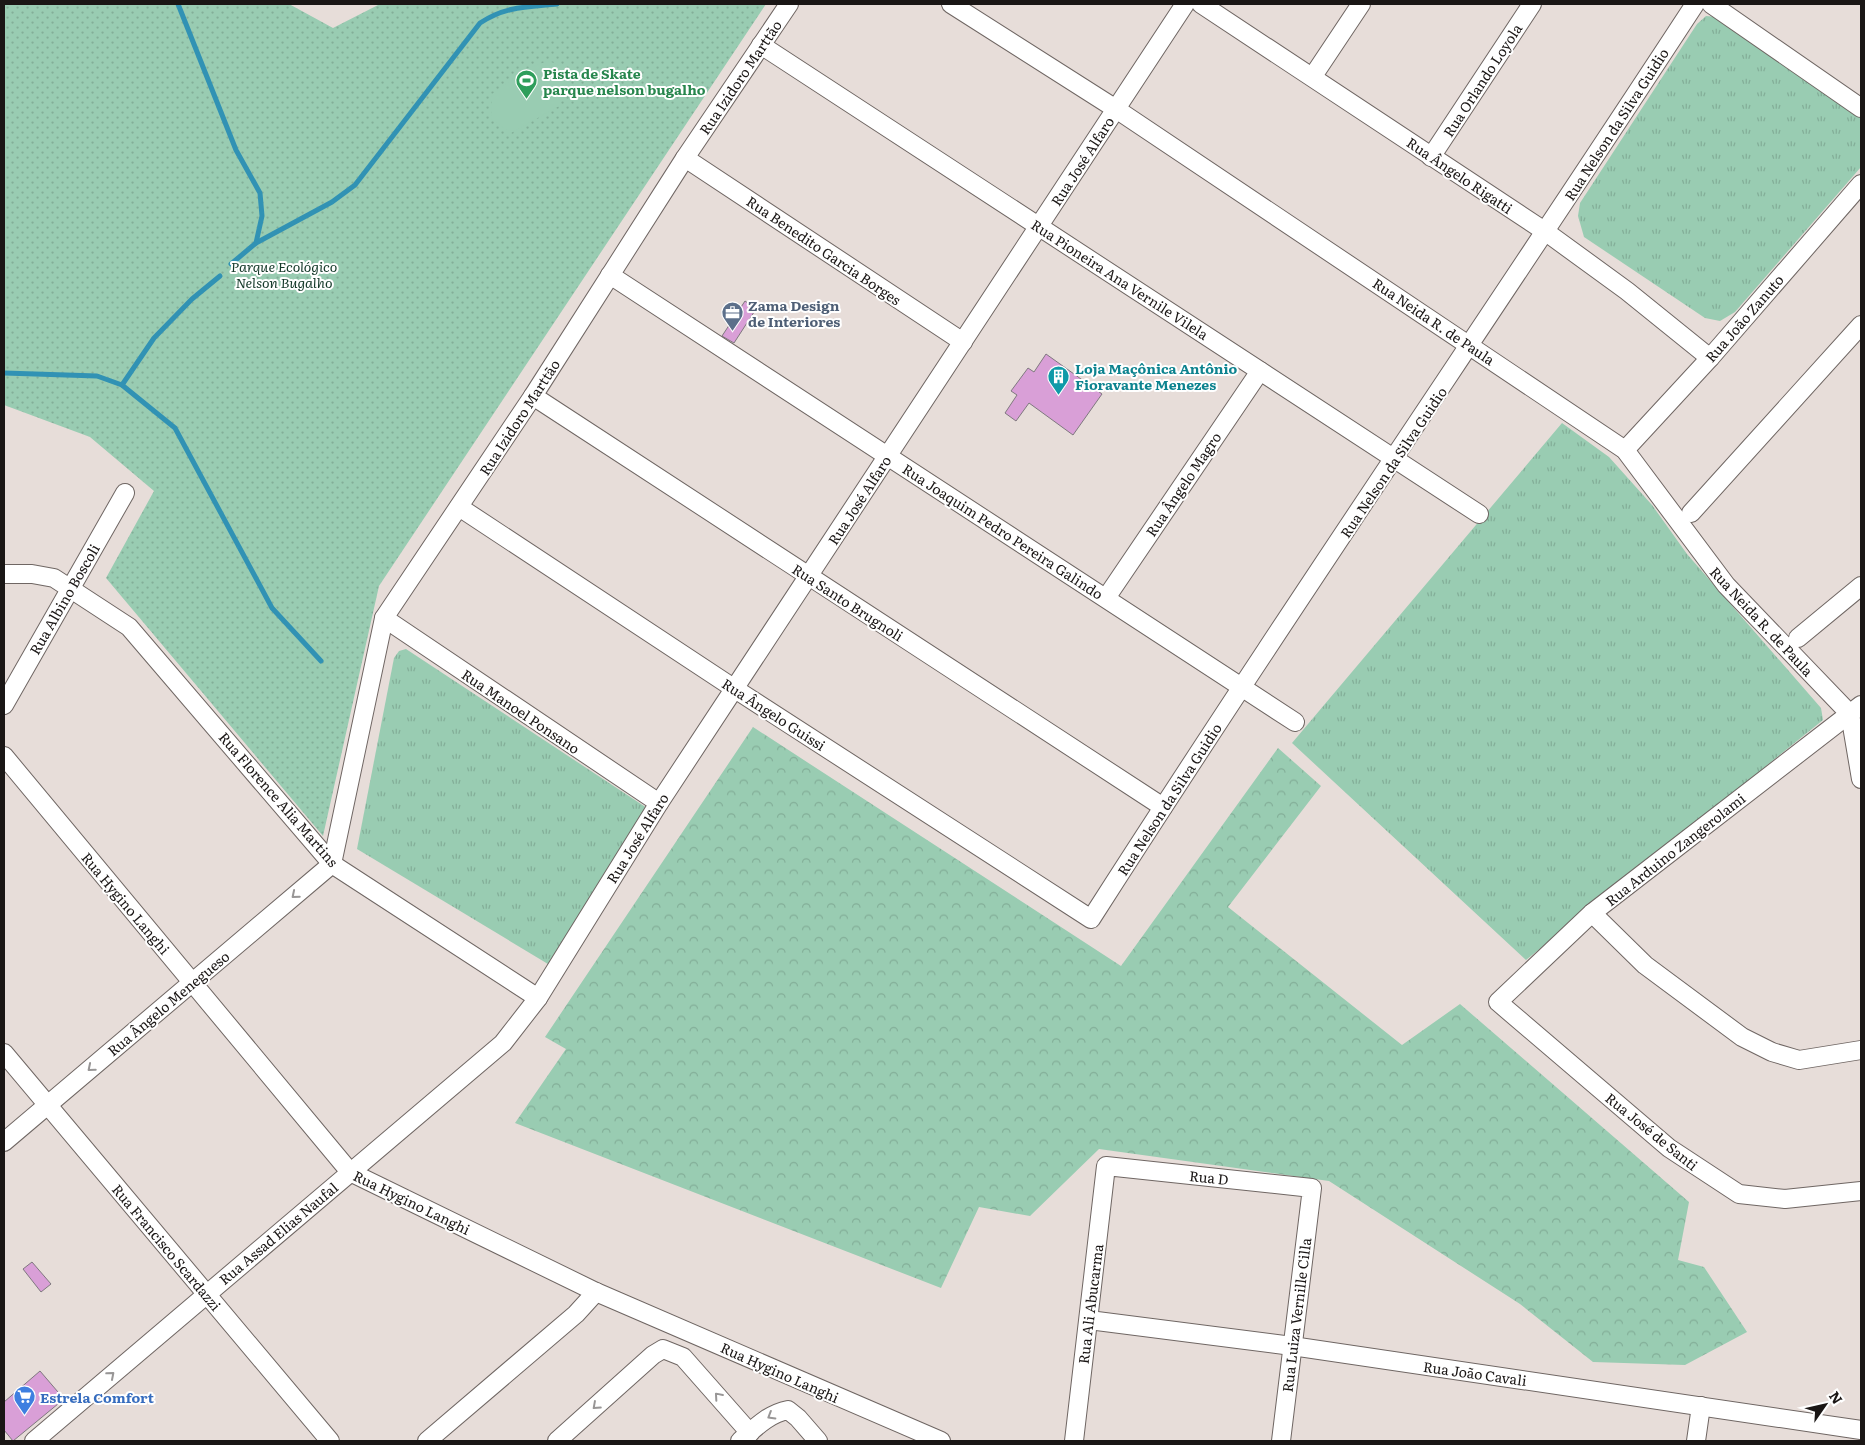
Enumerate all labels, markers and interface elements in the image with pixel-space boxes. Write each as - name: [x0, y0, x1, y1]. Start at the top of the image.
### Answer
- street label: Rua Izidoro Marttão: [694, 16, 786, 138]
- street label: Rua Orlando Loyola: [1438, 19, 1526, 141]
- street label: Rua Nelson da Silva Guidio: [1559, 44, 1673, 204]
- place label: Pista de Skate parque nelson bugalho: [543, 63, 706, 99]
- sports icon: Pista de Skate parque nelson bugalho: [515, 69, 539, 100]
- street label: Rua José Alfaro: [1046, 112, 1118, 210]
- street label: Rua Ângelo Rigatti: [1403, 132, 1517, 218]
- street label: Rua Benedito Garcia Borges: [743, 191, 905, 309]
- street label: Rua Pioneira Ana Vernile Vilela: [1028, 214, 1213, 344]
- park label: Parque Ecológico Nelson Bugalho: [231, 256, 337, 292]
- street label: Rua João Zanuto: [1700, 270, 1788, 366]
- street label: Rua Neida R. de Paula: [1369, 273, 1499, 370]
- place label: Zama Design de Interiores: [748, 295, 840, 331]
- office icon: Zama Design de Interiores: [720, 301, 744, 332]
- street label: Rua Izidoro Marttão: [474, 355, 564, 479]
- place label: Loja Maçônica Antônio Fioravante Menezes: [1075, 358, 1238, 394]
- building icon: Loja Maçônica Antônio Fioravante Menezes: [1047, 364, 1071, 395]
- street label: Rua Nelson da Silva Guidio: [1335, 383, 1451, 541]
- street label: Rua Ângelo Magro: [1141, 428, 1225, 540]
- street label: Rua José Alfaro: [823, 451, 895, 549]
- street label: Rua Joaquim Pedro Pereira Galindo: [899, 458, 1107, 604]
- street label: Rua Albino Boscoli: [24, 540, 104, 658]
- street label: Rua Santo Brugnoli: [788, 559, 908, 646]
- street label: Rua Neida R. de Paula: [1706, 562, 1819, 681]
- street label: Rua Manoel Ponsano: [458, 664, 584, 758]
- street label: Rua Ângelo Guissi: [718, 673, 830, 755]
- street label: Rua Nelson da Silva Guidio: [1112, 719, 1226, 879]
- street label: Rua Florence Alia Martins: [215, 727, 343, 871]
- street label: Rua Arduino Zangerolami: [1601, 788, 1749, 910]
- street label: Rua José Alfaro: [601, 789, 673, 887]
- street label: Rua Hygino Langhi: [77, 848, 175, 959]
- one-way arrow: [292, 889, 301, 898]
- street label: Rua Ângelo Menegueso: [103, 946, 233, 1060]
- one-way arrow: [87, 1062, 96, 1071]
- street label: Rua José de Santi: [1602, 1087, 1703, 1175]
- street label: Rua Hygino Langhi: [350, 1165, 474, 1239]
- street label: Rua D: [1188, 1165, 1230, 1189]
- street label: Rua Assad Elias Naufal: [214, 1177, 342, 1289]
- street label: Rua Francisco Scardazzi: [108, 1179, 226, 1315]
- street label: Rua Luiza Vernille Cilla: [1277, 1236, 1315, 1393]
- street label: Rua Ali Abucarma: [1073, 1242, 1107, 1365]
- street label: Rua Hygino Langhi: [718, 1337, 843, 1407]
- street label: Rua João Cavali: [1422, 1356, 1528, 1390]
- one-way arrow: [105, 1372, 114, 1381]
- north arrow: [1800, 1380, 1850, 1430]
- supermarket icon: Estrela Comfort: [12, 1385, 36, 1416]
- place label: Estrela Comfort: [40, 1387, 155, 1407]
- text: N: [1825, 1387, 1848, 1408]
- one-way arrow: [715, 1393, 723, 1402]
- one-way arrow: [593, 1400, 602, 1409]
- one-way arrow: [767, 1409, 776, 1419]

